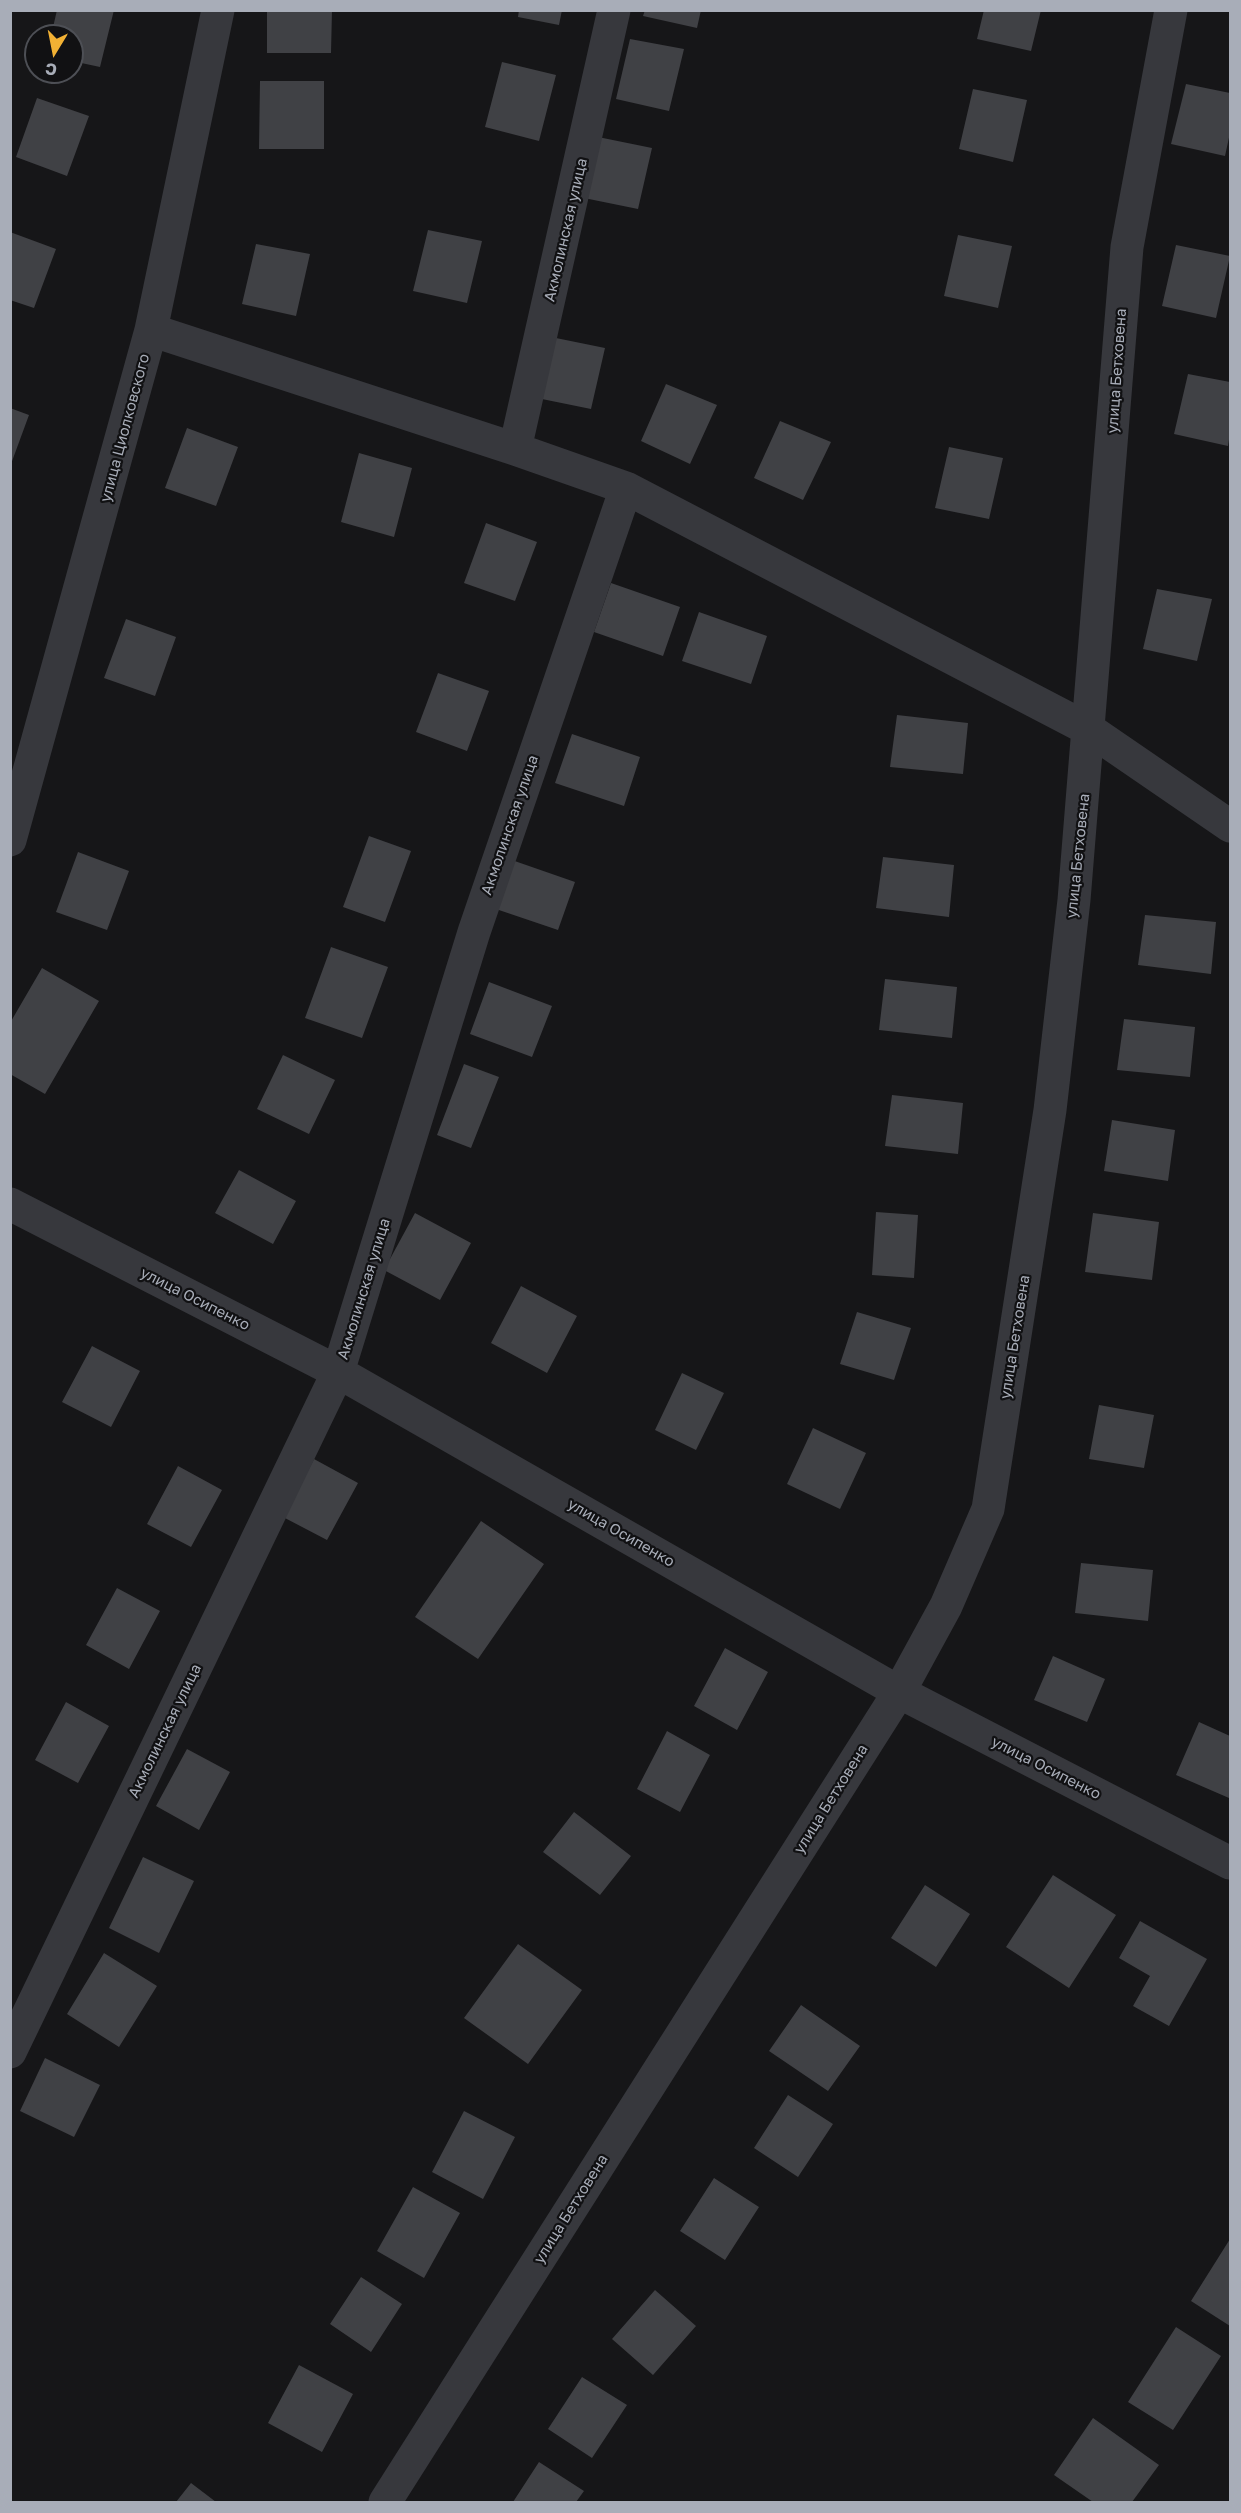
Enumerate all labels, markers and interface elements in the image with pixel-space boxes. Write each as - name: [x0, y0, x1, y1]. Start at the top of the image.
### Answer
- north arrow: [24, 24, 84, 84]
- text: С: [44, 59, 59, 81]
- street label: Акмолинская улица: [541, 156, 591, 304]
- street label: улица Бетховена: [1104, 308, 1130, 434]
- street label: улица Циолковского: [97, 352, 153, 504]
- street label: Акмолинская улица: [478, 753, 542, 897]
- street label: улица Бетховена: [1062, 793, 1094, 919]
- street label: Акмолинская улица: [334, 1216, 394, 1362]
- street label: улица Осипенко: [137, 1264, 253, 1334]
- street label: улица Бетховена: [996, 1274, 1034, 1400]
- street label: улица Осипенко: [564, 1495, 678, 1571]
- street label: Акмолинская улица: [125, 1661, 205, 1801]
- street label: улица Осипенко: [988, 1733, 1104, 1803]
- street label: улица Бетховена: [790, 1741, 872, 1857]
- street label: улица Бетховена: [530, 2151, 612, 2267]

